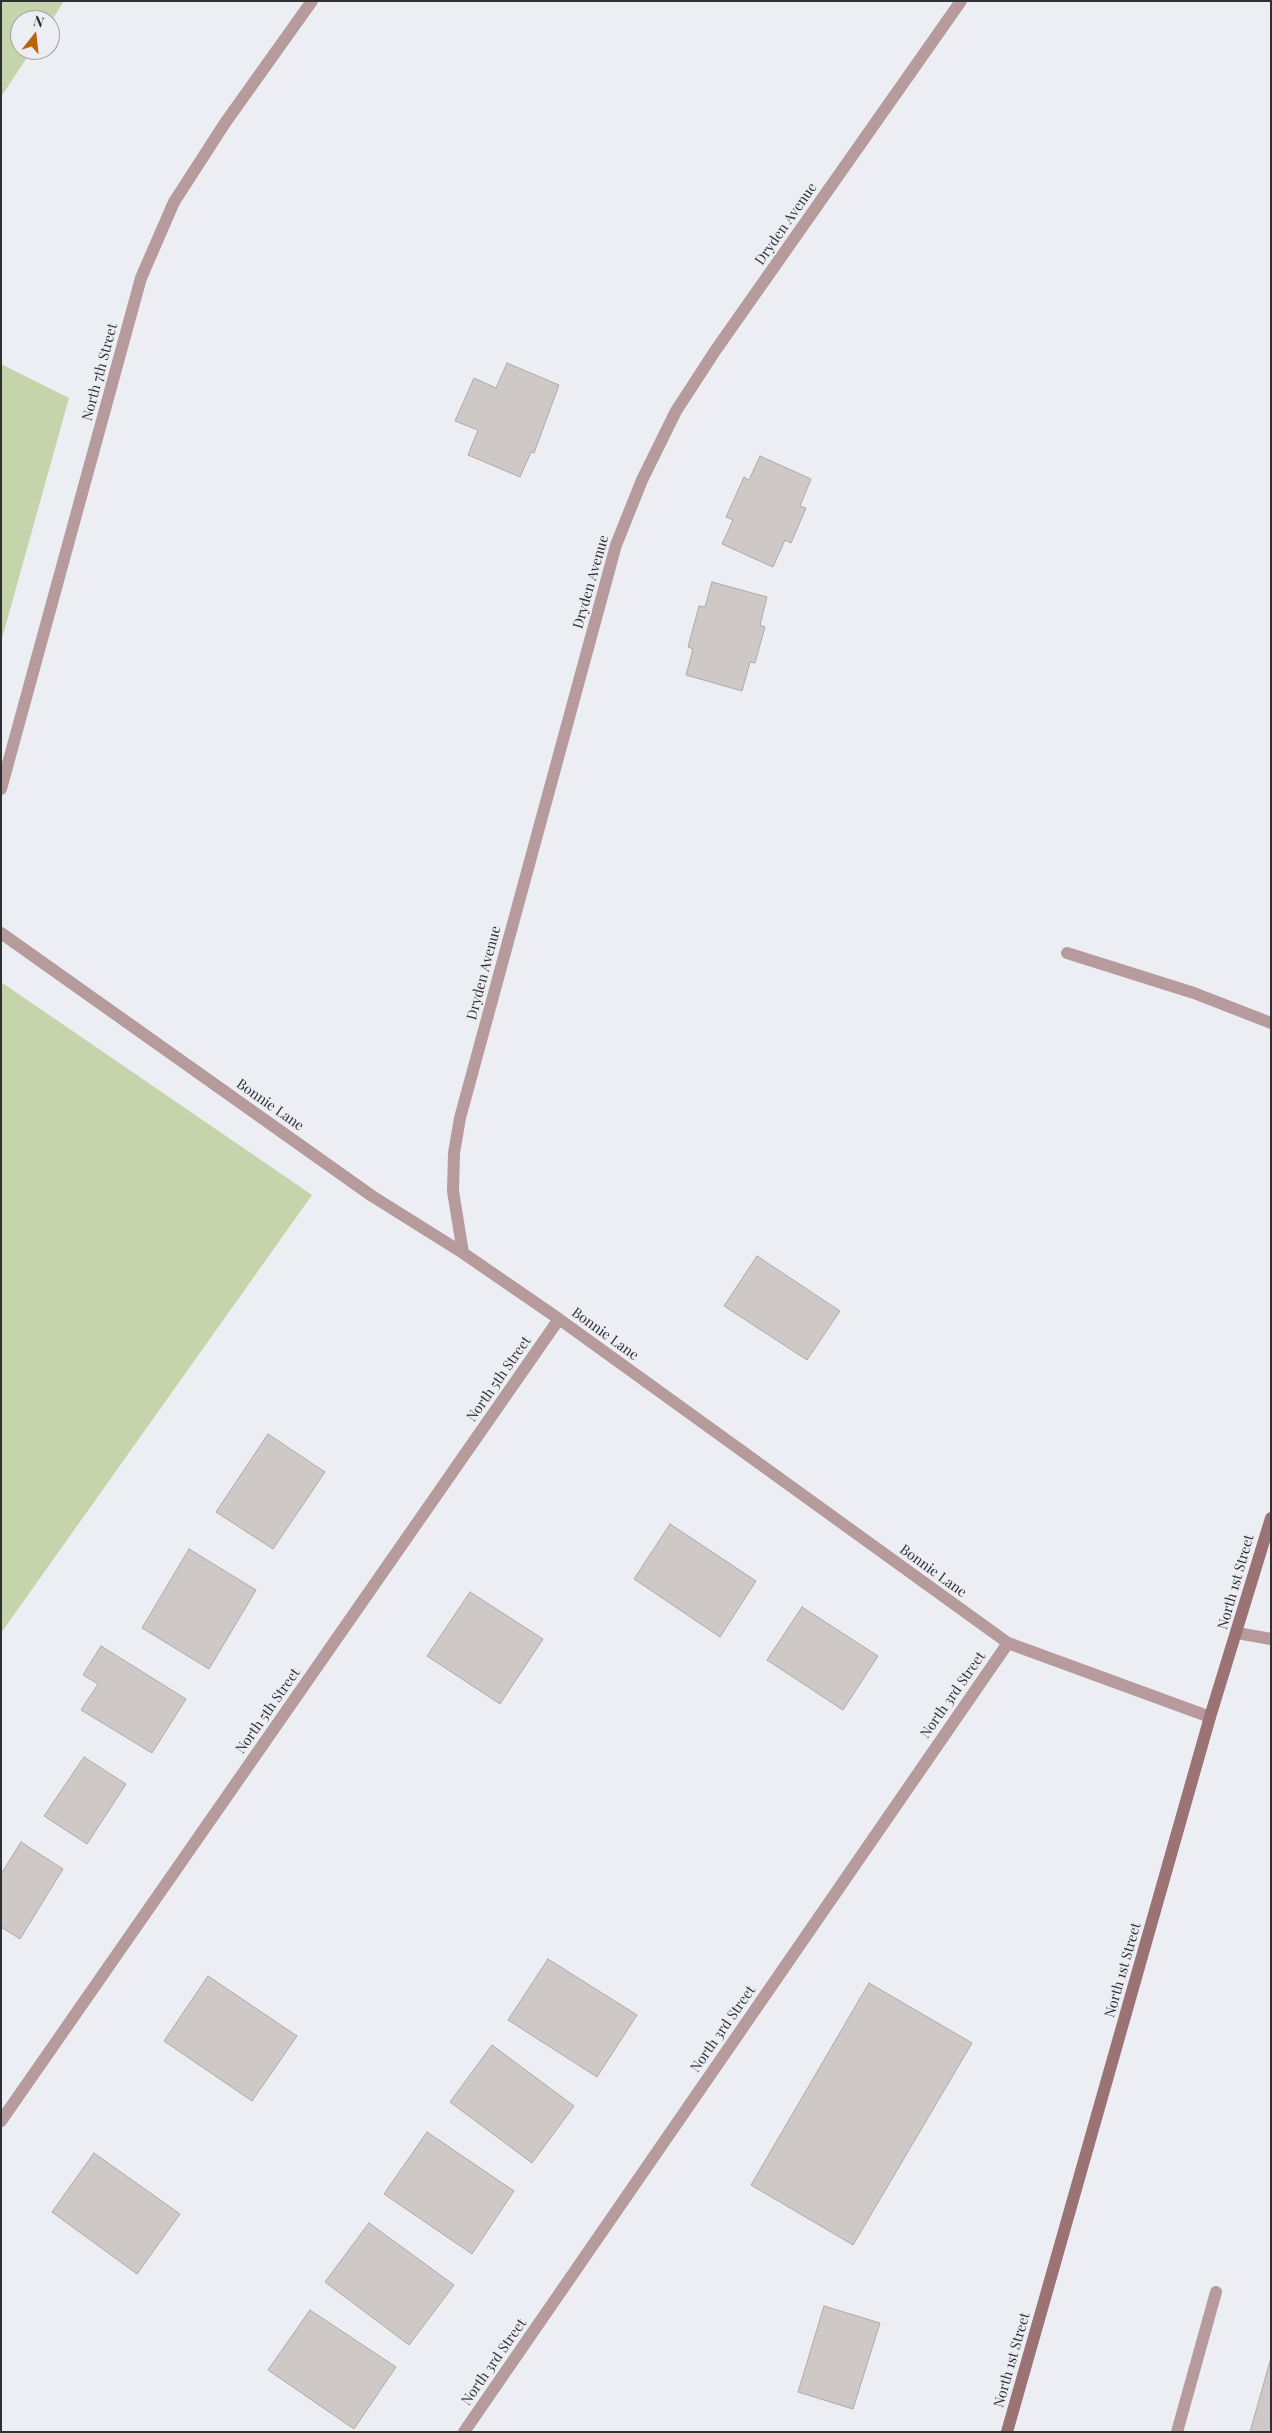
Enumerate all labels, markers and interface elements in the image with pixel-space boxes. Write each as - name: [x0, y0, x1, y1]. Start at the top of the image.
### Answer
- north arrow: [10, 10, 60, 60]
- text: N: [32, 11, 46, 32]
- street label: Dryden Avenue: [751, 180, 821, 268]
- street label: North 7th Street: [79, 321, 121, 423]
- street label: Dryden Avenue: [570, 533, 612, 631]
- street label: Dryden Avenue: [463, 924, 505, 1022]
- street label: Bonnie Lane: [233, 1076, 307, 1134]
- street label: Bonnie Lane: [568, 1304, 642, 1364]
- street label: North 5th Street: [463, 1333, 535, 1425]
- street label: North 1st Street: [1214, 1533, 1258, 1631]
- street label: Bonnie Lane: [896, 1541, 970, 1601]
- street label: North 3rd Street: [917, 1649, 989, 1741]
- street label: North 5th Street: [232, 1665, 304, 1757]
- street label: North 1st Street: [1101, 1921, 1145, 2019]
- street label: North 3rd Street: [687, 1983, 759, 2075]
- street label: North 1st Street: [990, 2311, 1034, 2409]
- street label: North 3rd Street: [458, 2316, 530, 2408]

